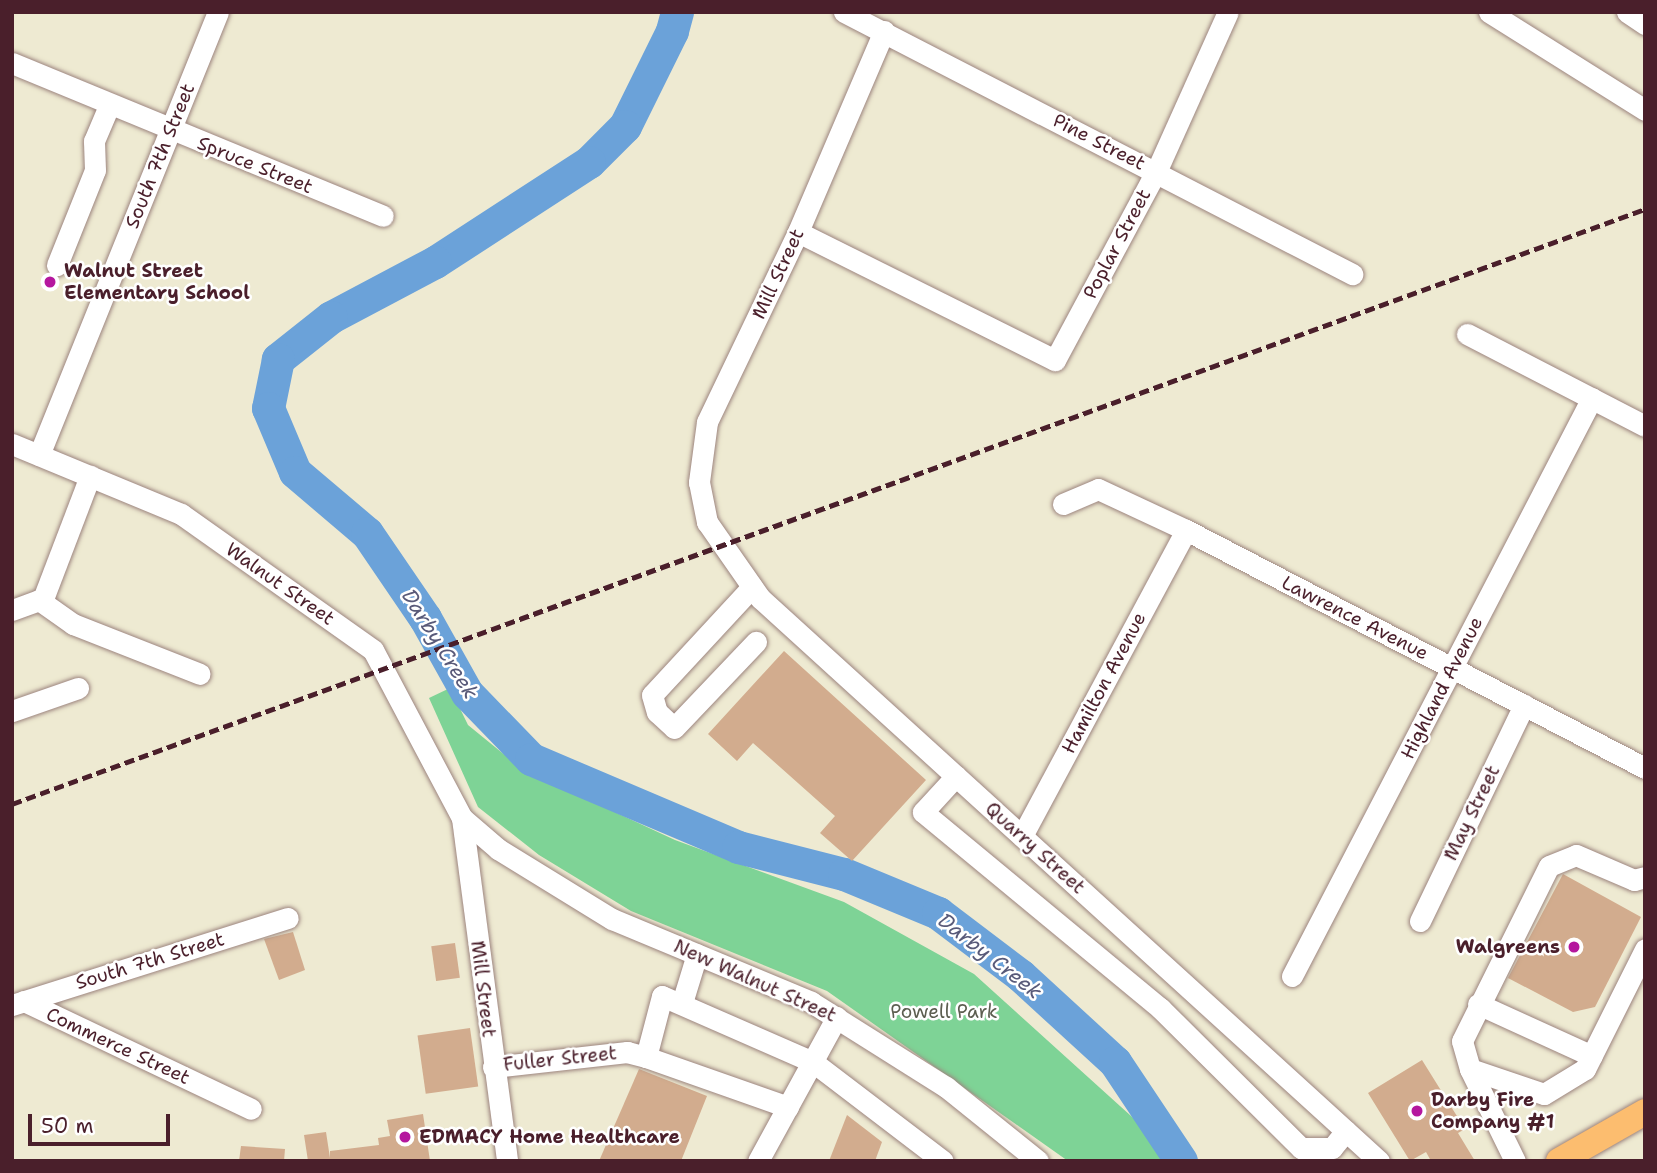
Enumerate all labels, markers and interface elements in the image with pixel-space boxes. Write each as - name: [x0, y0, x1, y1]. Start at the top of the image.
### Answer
- street label: South 7th Street: [121, 80, 199, 232]
- street label: Pine Street: [1049, 109, 1149, 175]
- street label: Spruce Street: [194, 132, 316, 198]
- street label: Poplar Street: [1079, 185, 1155, 303]
- street label: Mill Street: [747, 225, 809, 323]
- place label: Walnut Street Elementary School: [64, 260, 250, 304]
- marker: Walnut Street Elementary School: [42, 274, 58, 290]
- street label: Walnut Street: [221, 538, 339, 630]
- street label: Lawrence Avenue: [1278, 571, 1432, 665]
- water label: Darby Creek: [396, 584, 484, 704]
- street label: Hamilton Avenue: [1057, 608, 1151, 758]
- street label: Highland Avenue: [1396, 613, 1488, 763]
- street label: May Street: [1439, 762, 1505, 864]
- street label: Quarry Street: [980, 797, 1090, 899]
- water label: Darby Creek: [933, 908, 1047, 1004]
- street label: South 7th Street: [73, 928, 227, 994]
- street label: New Walnut Street: [670, 935, 840, 1027]
- place label: Walgreens: [1456, 936, 1560, 958]
- street label: Mill Street: [466, 939, 500, 1039]
- marker: Walgreens: [1566, 939, 1582, 955]
- park label: Powell Park: [890, 1001, 998, 1023]
- street label: Commerce Street: [43, 1003, 193, 1089]
- street label: Fuller Street: [502, 1042, 618, 1076]
- place label: Darby Fire Company #1: [1431, 1089, 1554, 1133]
- scale bar: [32, 1100, 173, 1144]
- marker: Darby Fire Company #1: [1409, 1103, 1425, 1119]
- text: 50 m: [41, 1112, 94, 1140]
- place label: EDMACY Home Healthcare: [419, 1126, 680, 1148]
- marker: EDMACY Home Healthcare: [397, 1129, 413, 1145]

